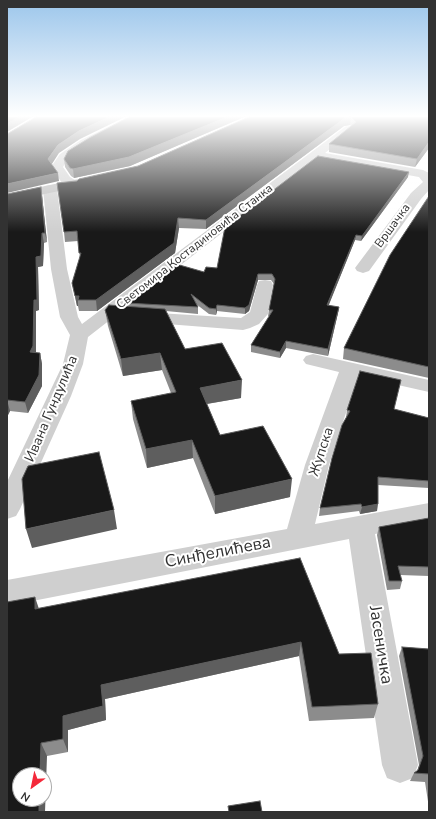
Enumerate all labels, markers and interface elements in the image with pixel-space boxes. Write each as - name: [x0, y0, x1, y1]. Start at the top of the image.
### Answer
- street label: Светомира Костадиновића Станка: [114, 181, 276, 313]
- street label: Вршачка: [372, 201, 414, 251]
- street label: Ивана Гундулића: [22, 353, 82, 465]
- street label: Жупска: [306, 426, 338, 478]
- street label: Синђелићева: [163, 533, 273, 573]
- street label: Јасеничка: [364, 604, 396, 686]
- north arrow: [12, 767, 52, 807]
- text: N: [18, 788, 33, 805]

